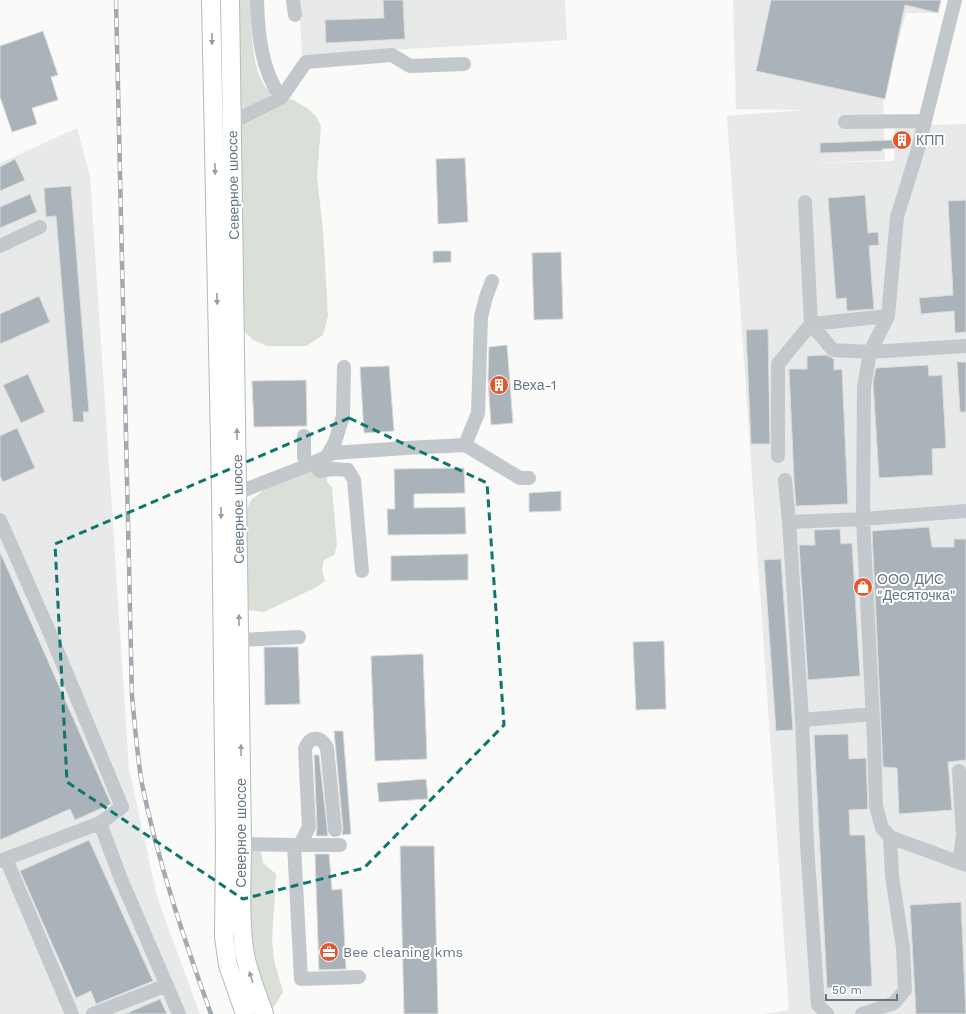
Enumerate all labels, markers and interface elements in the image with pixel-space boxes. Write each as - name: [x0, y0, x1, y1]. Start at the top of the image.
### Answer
- one-way arrow: [209, 33, 215, 46]
- building icon: КПП: [891, 129, 913, 151]
- street label: Северное шоссе: [224, 130, 242, 240]
- place label: КПП: [916, 132, 944, 148]
- one-way arrow: [211, 163, 218, 175]
- one-way arrow: [214, 293, 220, 306]
- building icon: Веха-1: [488, 374, 510, 396]
- place label: Веха-1: [513, 377, 556, 393]
- one-way arrow: [234, 427, 240, 440]
- street label: Северное шоссе: [229, 454, 247, 564]
- one-way arrow: [218, 507, 224, 520]
- place label: ООО ДИС "Десяточка": [877, 571, 955, 603]
- shop icon: ООО ДИС "Десяточка": [852, 576, 874, 598]
- one-way arrow: [236, 613, 242, 626]
- one-way arrow: [238, 743, 244, 756]
- street label: Северное шоссе: [233, 778, 249, 888]
- office icon: Bee cleaning kms: [318, 941, 340, 963]
- place label: Bee cleaning kms: [343, 944, 463, 960]
- one-way arrow: [248, 971, 254, 983]
- scale bar: [826, 976, 897, 1002]
- text: 50 m: [832, 983, 862, 997]

